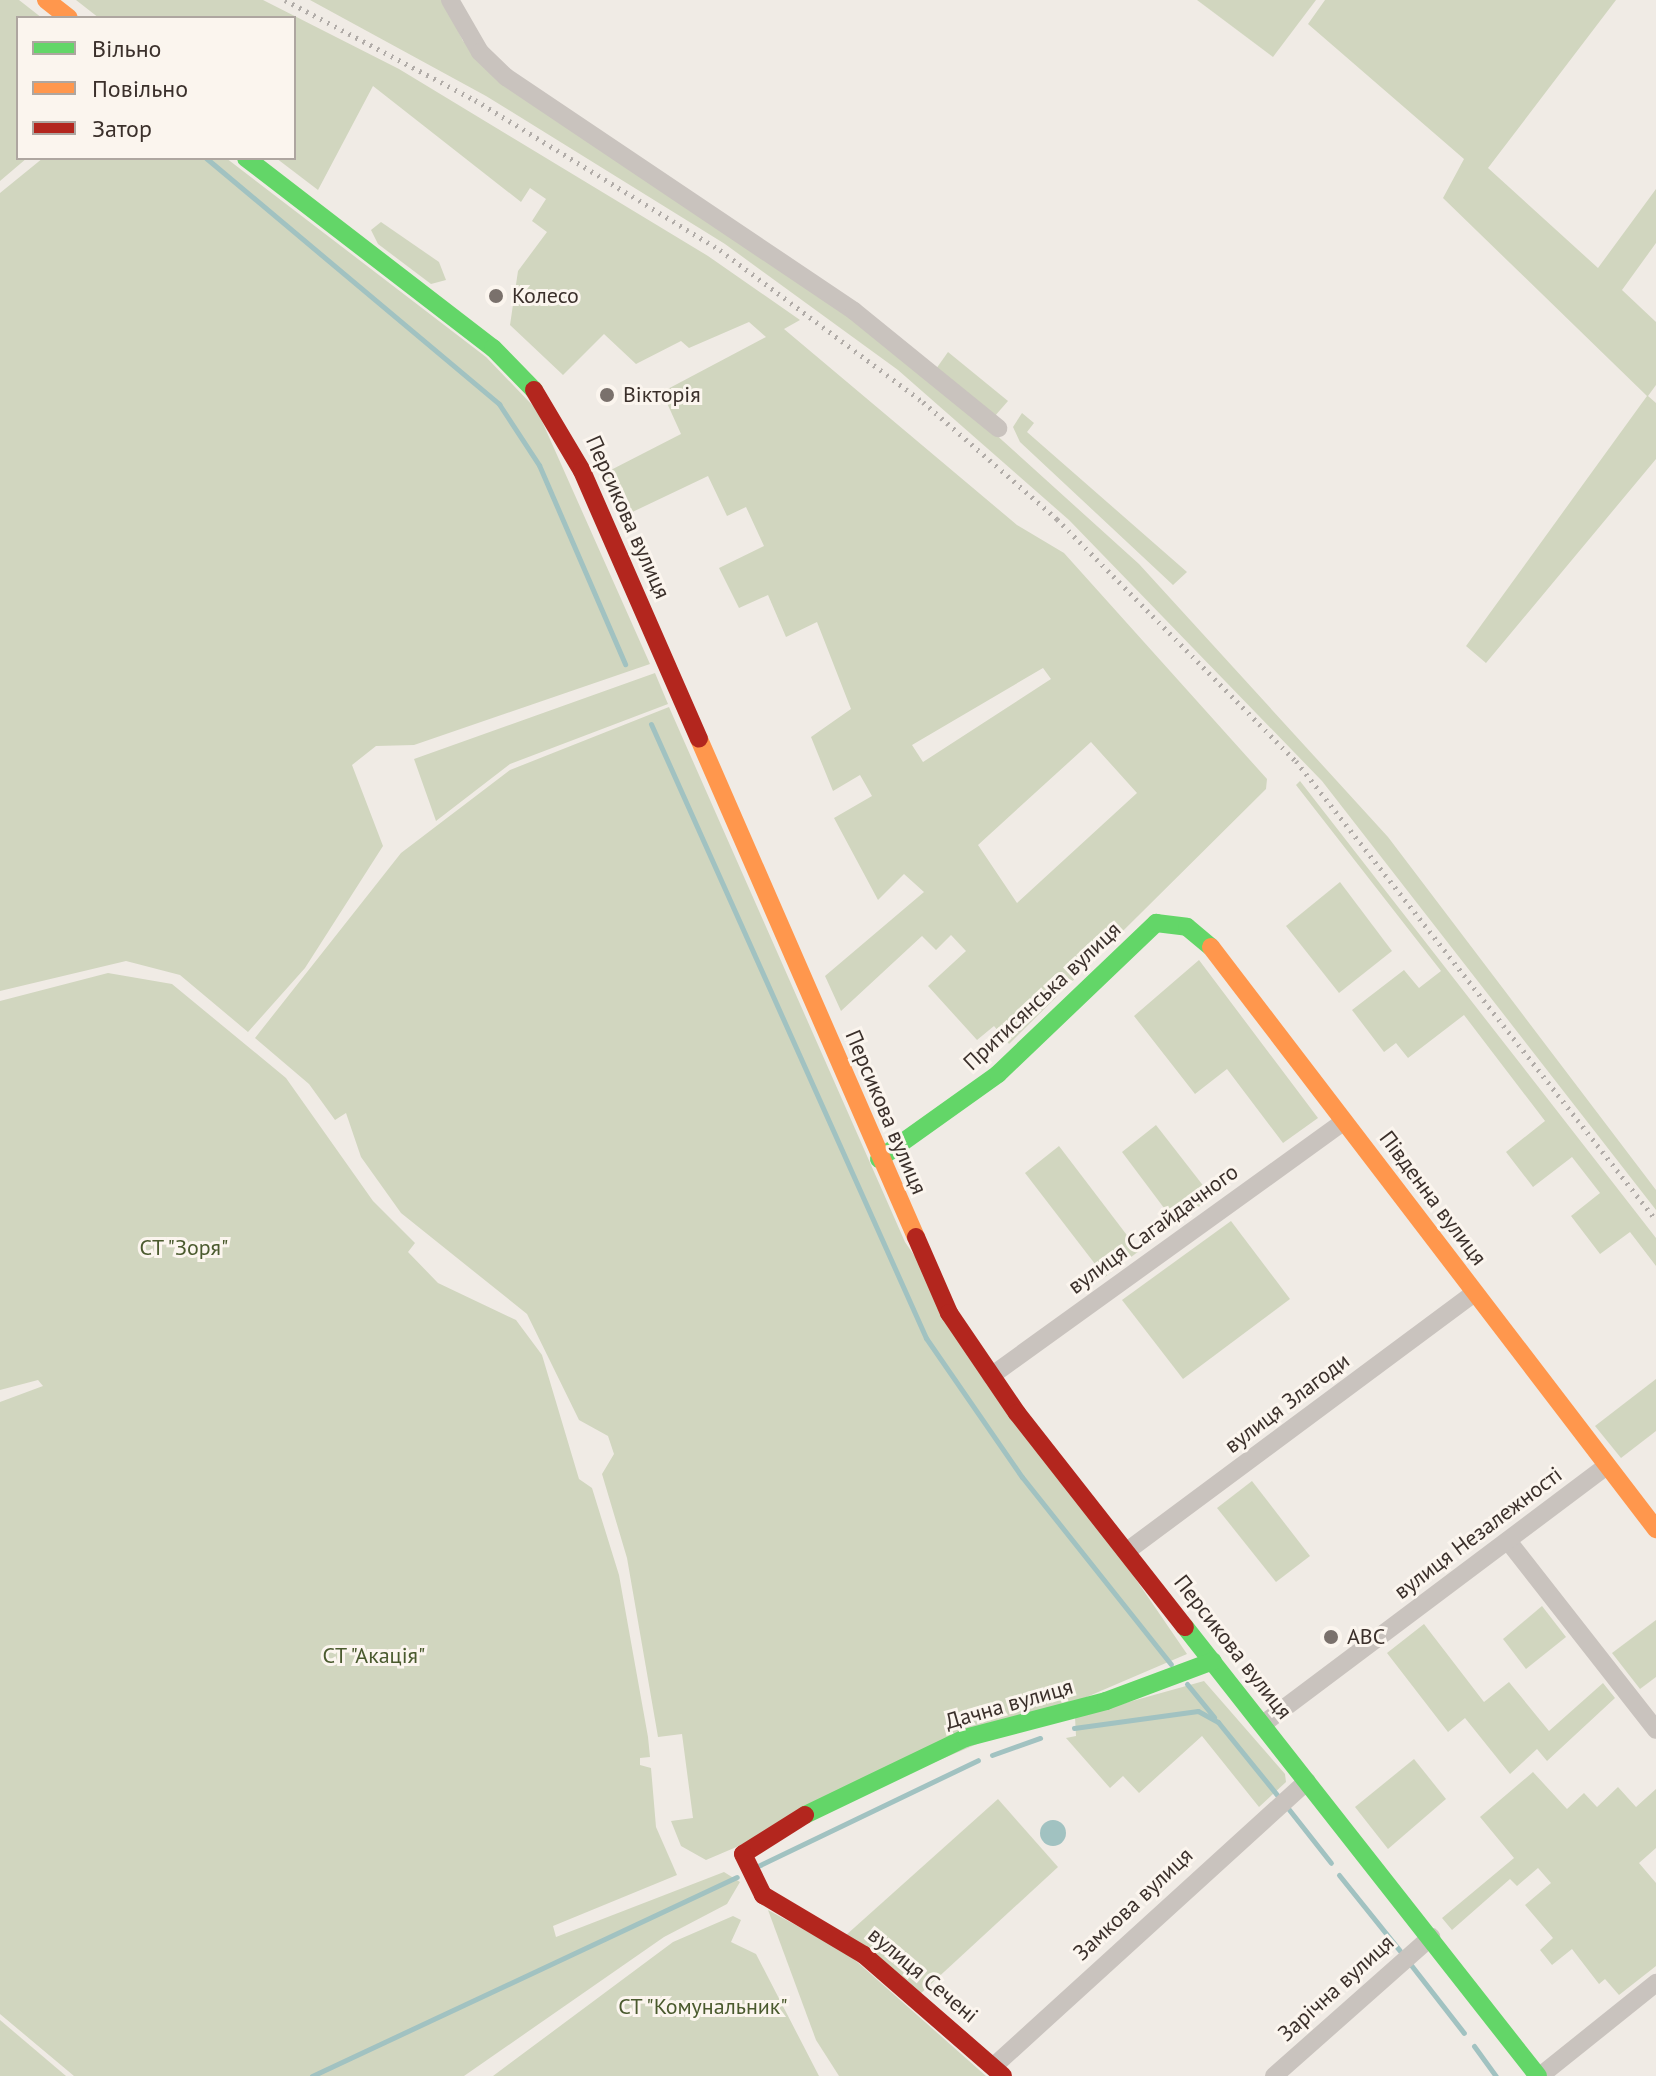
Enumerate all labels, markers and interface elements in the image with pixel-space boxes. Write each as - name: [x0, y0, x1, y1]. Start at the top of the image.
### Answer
- legend: [16, 16, 296, 160]
- text: Вільно: [92, 33, 161, 64]
- text: Повільно: [92, 73, 188, 104]
- text: Затор: [92, 113, 152, 144]
- place label: Колесо: [512, 283, 579, 309]
- marker: Колесо: [487, 287, 505, 305]
- place label: Вікторія: [623, 382, 701, 408]
- marker: Вікторія: [598, 386, 616, 404]
- street label: Персикова вулиця: [580, 431, 676, 603]
- street label: Притисянська вулиця: [958, 916, 1126, 1076]
- street label: Персикова вулиця: [839, 1026, 933, 1198]
- street label: Південна вулиця: [1374, 1126, 1492, 1270]
- street label: вулиця Сагайдачного: [1063, 1158, 1243, 1300]
- park label: СТ "Зоря": [138, 1235, 230, 1261]
- street label: вулиця Злагоди: [1219, 1347, 1355, 1459]
- street label: вулиця Незалежності: [1389, 1461, 1567, 1605]
- street label: Персикова вулиця: [1168, 1570, 1298, 1724]
- place label: ABC: [1347, 1624, 1385, 1650]
- marker: ABC: [1322, 1628, 1340, 1646]
- park label: СТ "Акація": [321, 1643, 427, 1669]
- street label: Дачна вулиця: [942, 1673, 1076, 1735]
- street label: Замкова вулиця: [1068, 1842, 1198, 1966]
- street label: вулиця Сечені: [863, 1921, 983, 2029]
- street label: Зарічна вулиця: [1273, 1929, 1399, 2047]
- park label: СТ "Комунальник": [617, 1994, 789, 2020]

